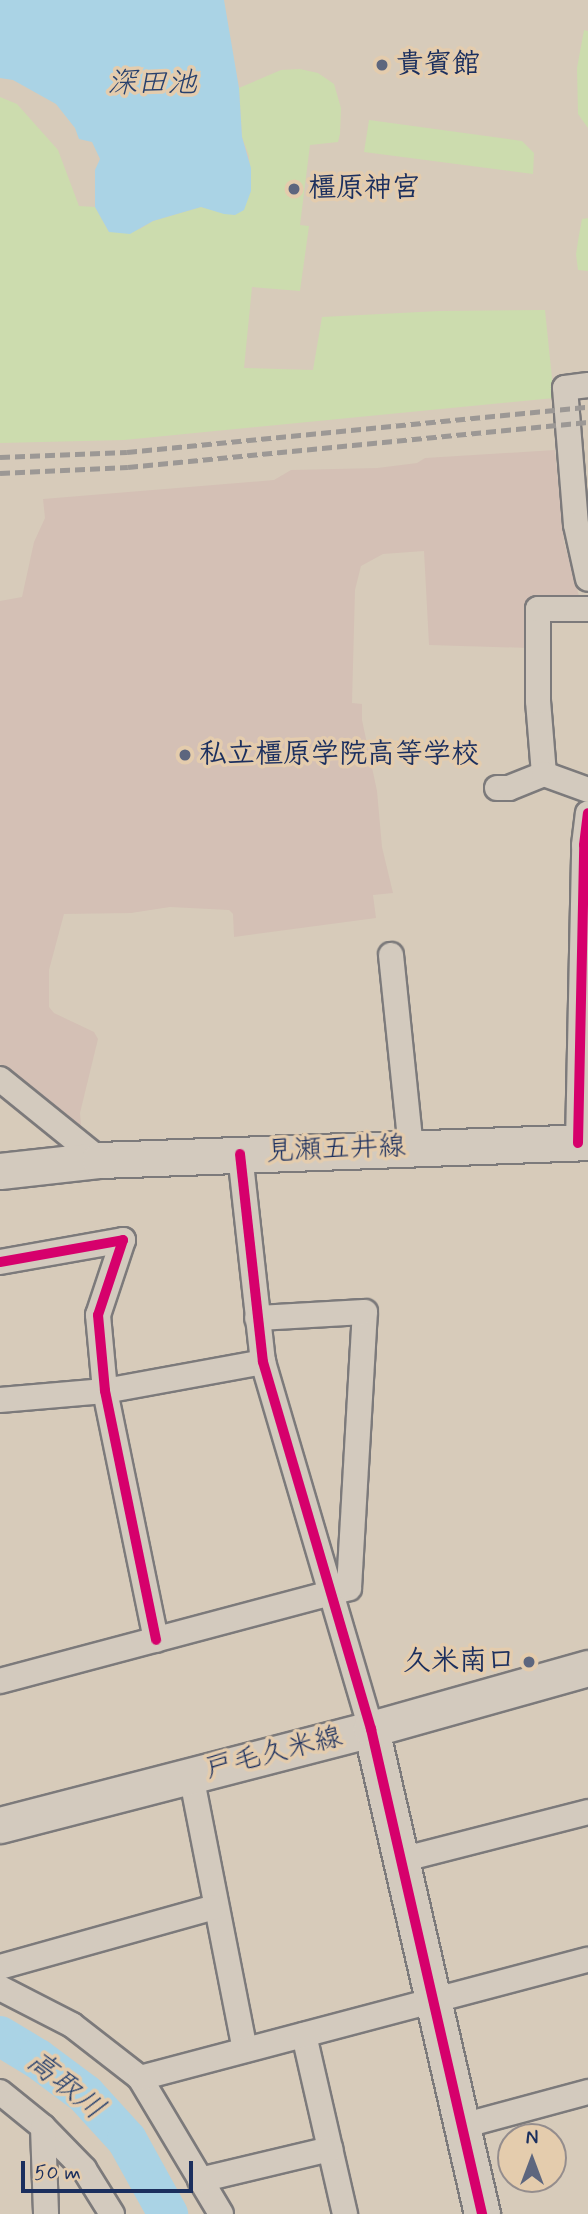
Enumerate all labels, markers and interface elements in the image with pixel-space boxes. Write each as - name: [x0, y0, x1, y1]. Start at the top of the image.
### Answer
- place label: 貴賓館: [396, 48, 480, 82]
- marker: 貴賓館: [374, 57, 390, 73]
- water label: 深田池: [107, 66, 197, 102]
- place label: 橿原神宮: [308, 172, 420, 206]
- marker: 橿原神宮: [286, 181, 302, 197]
- place label: 私立橿原学院高等学校: [199, 738, 479, 772]
- marker: 私立橿原学院高等学校: [177, 747, 193, 763]
- street label: 見瀬五井線: [265, 1131, 407, 1169]
- place label: 久米南口: [403, 1645, 515, 1679]
- marker: 久米南口: [521, 1654, 537, 1670]
- street label: 戸毛久米線: [202, 1721, 346, 1787]
- water label: 高取川: [19, 2044, 111, 2128]
- north arrow: [497, 2123, 567, 2193]
- text: N: [526, 2126, 538, 2151]
- scale bar: [24, 2148, 196, 2192]
- text: 50 m: [34, 2159, 81, 2187]

